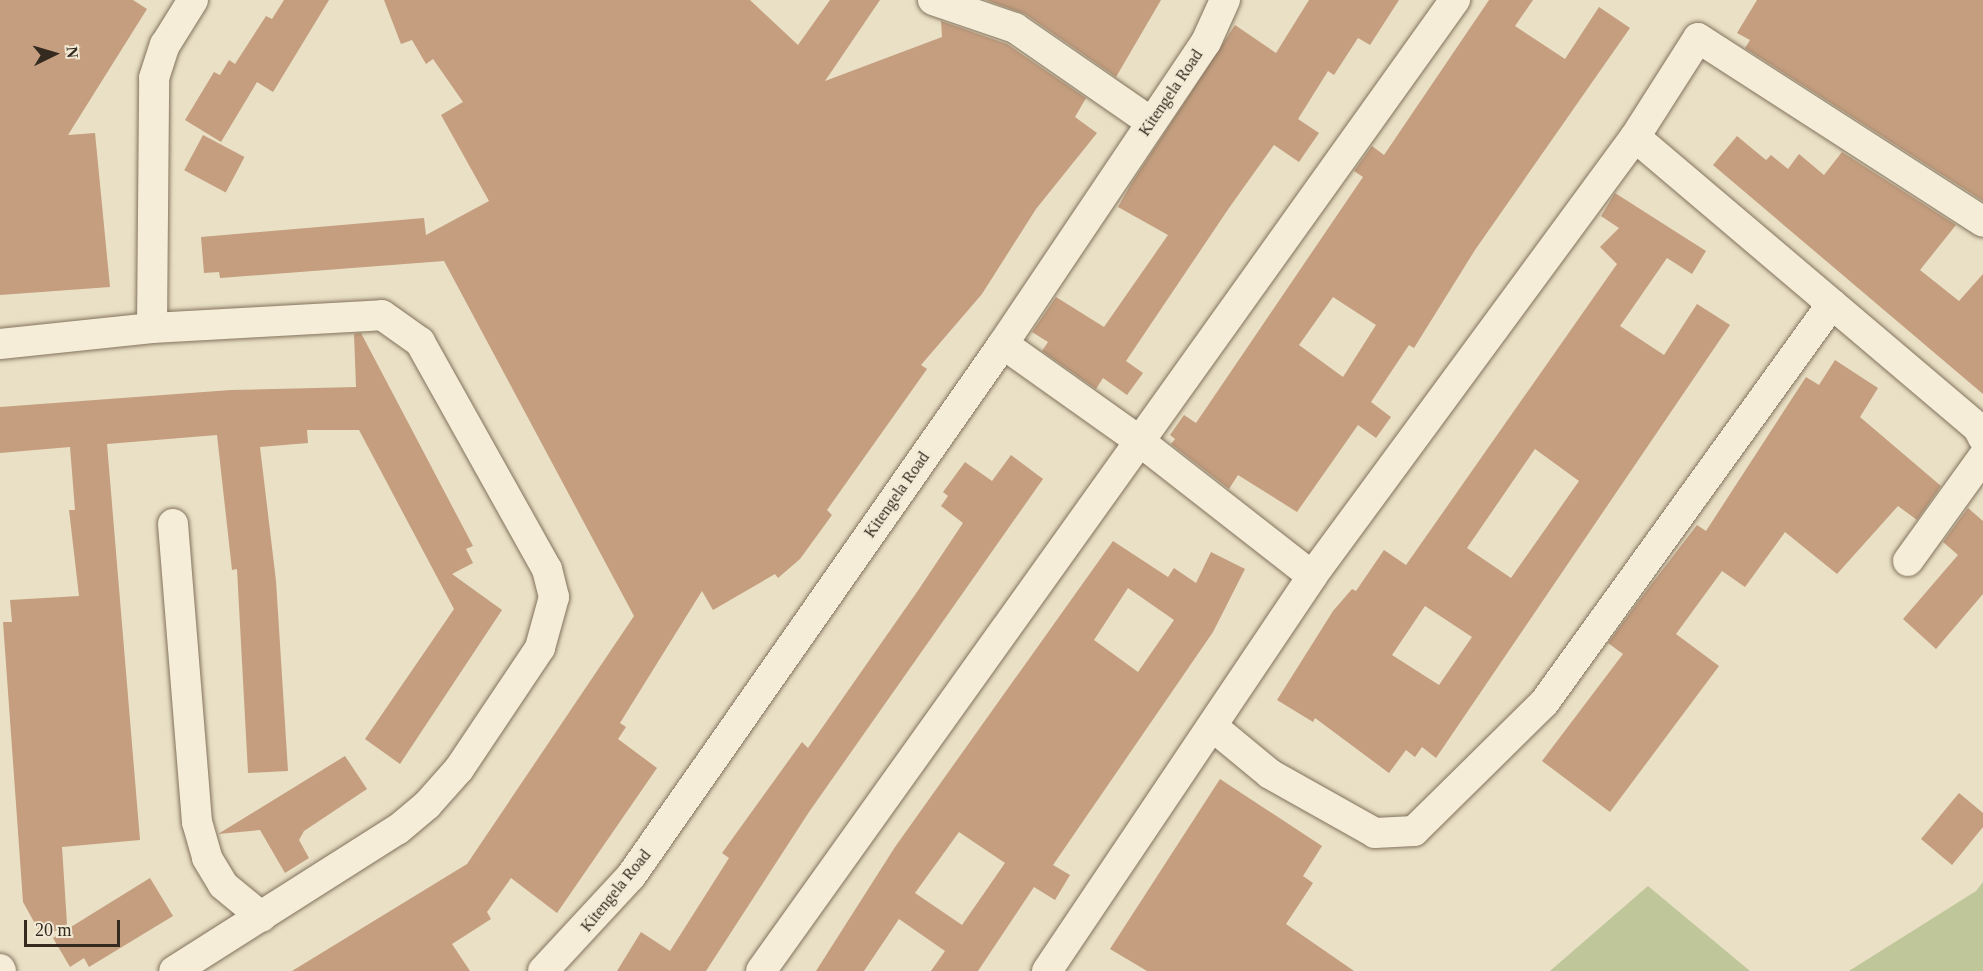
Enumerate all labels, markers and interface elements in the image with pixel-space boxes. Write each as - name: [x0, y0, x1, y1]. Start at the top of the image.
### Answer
- north arrow: [24, 24, 84, 84]
- text: N: [63, 46, 81, 59]
- street label: Kitengela Road: [1135, 46, 1207, 140]
- street label: Kitengela Road: [860, 449, 934, 541]
- street label: Kitengela Road: [577, 846, 655, 936]
- scale bar: [27, 908, 123, 946]
- text: 20 m: [35, 920, 72, 940]

